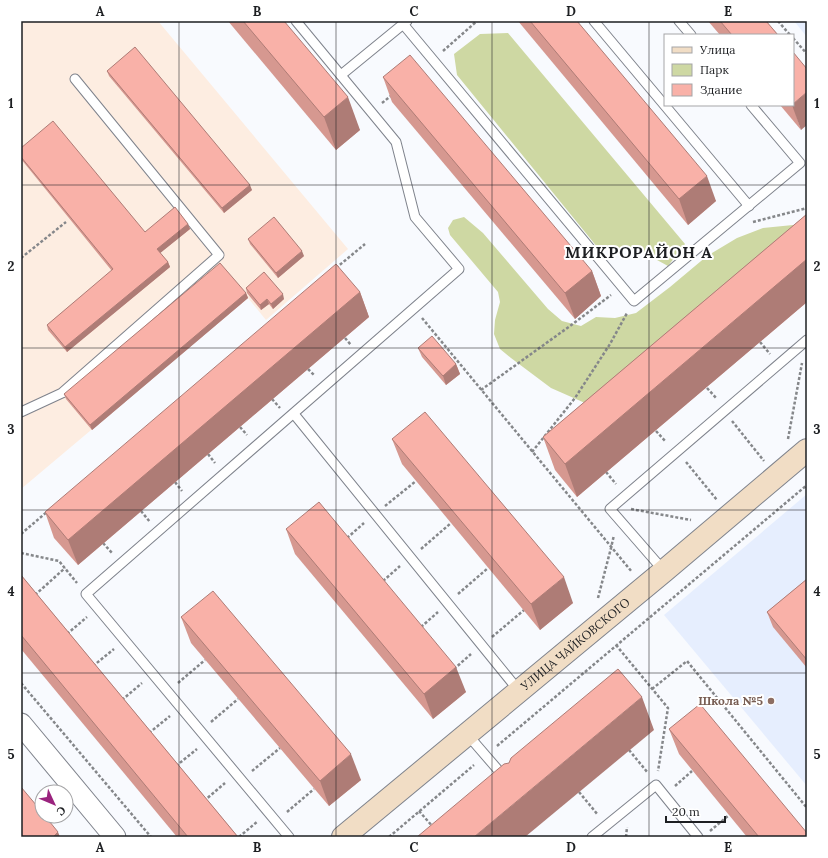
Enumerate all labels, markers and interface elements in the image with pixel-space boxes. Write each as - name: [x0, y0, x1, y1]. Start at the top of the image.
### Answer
- text: A: [96, 3, 105, 20]
- text: B: [253, 3, 262, 20]
- text: C: [410, 3, 419, 20]
- text: D: [566, 3, 576, 20]
- text: E: [724, 3, 732, 20]
- legend: [664, 34, 794, 106]
- text: Улица: [699, 42, 736, 57]
- text: Парк: [700, 62, 729, 77]
- text: Здание: [700, 82, 743, 97]
- text: 1: [8, 95, 14, 112]
- text: 1: [814, 95, 820, 112]
- district label: МИКРОРАЙОН А: [565, 242, 713, 262]
- text: 2: [8, 258, 15, 275]
- text: 2: [814, 258, 821, 275]
- text: 3: [7, 421, 15, 438]
- text: 3: [813, 421, 821, 438]
- text: 4: [7, 583, 15, 600]
- text: 4: [813, 583, 821, 600]
- street label: УЛИЦА ЧАЙКОВСКОГО: [517, 594, 633, 694]
- place label: Школа №5: [698, 693, 764, 708]
- marker: Школа №5: [766, 696, 776, 706]
- text: 5: [7, 746, 15, 763]
- text: 5: [813, 746, 821, 763]
- north arrow: [34, 784, 74, 824]
- scale bar: [666, 798, 725, 824]
- text: С: [53, 803, 69, 819]
- text: 20 m: [672, 804, 700, 819]
- text: A: [96, 839, 105, 856]
- text: B: [253, 839, 262, 856]
- text: C: [410, 839, 419, 856]
- text: D: [566, 839, 576, 856]
- text: E: [724, 839, 732, 856]

